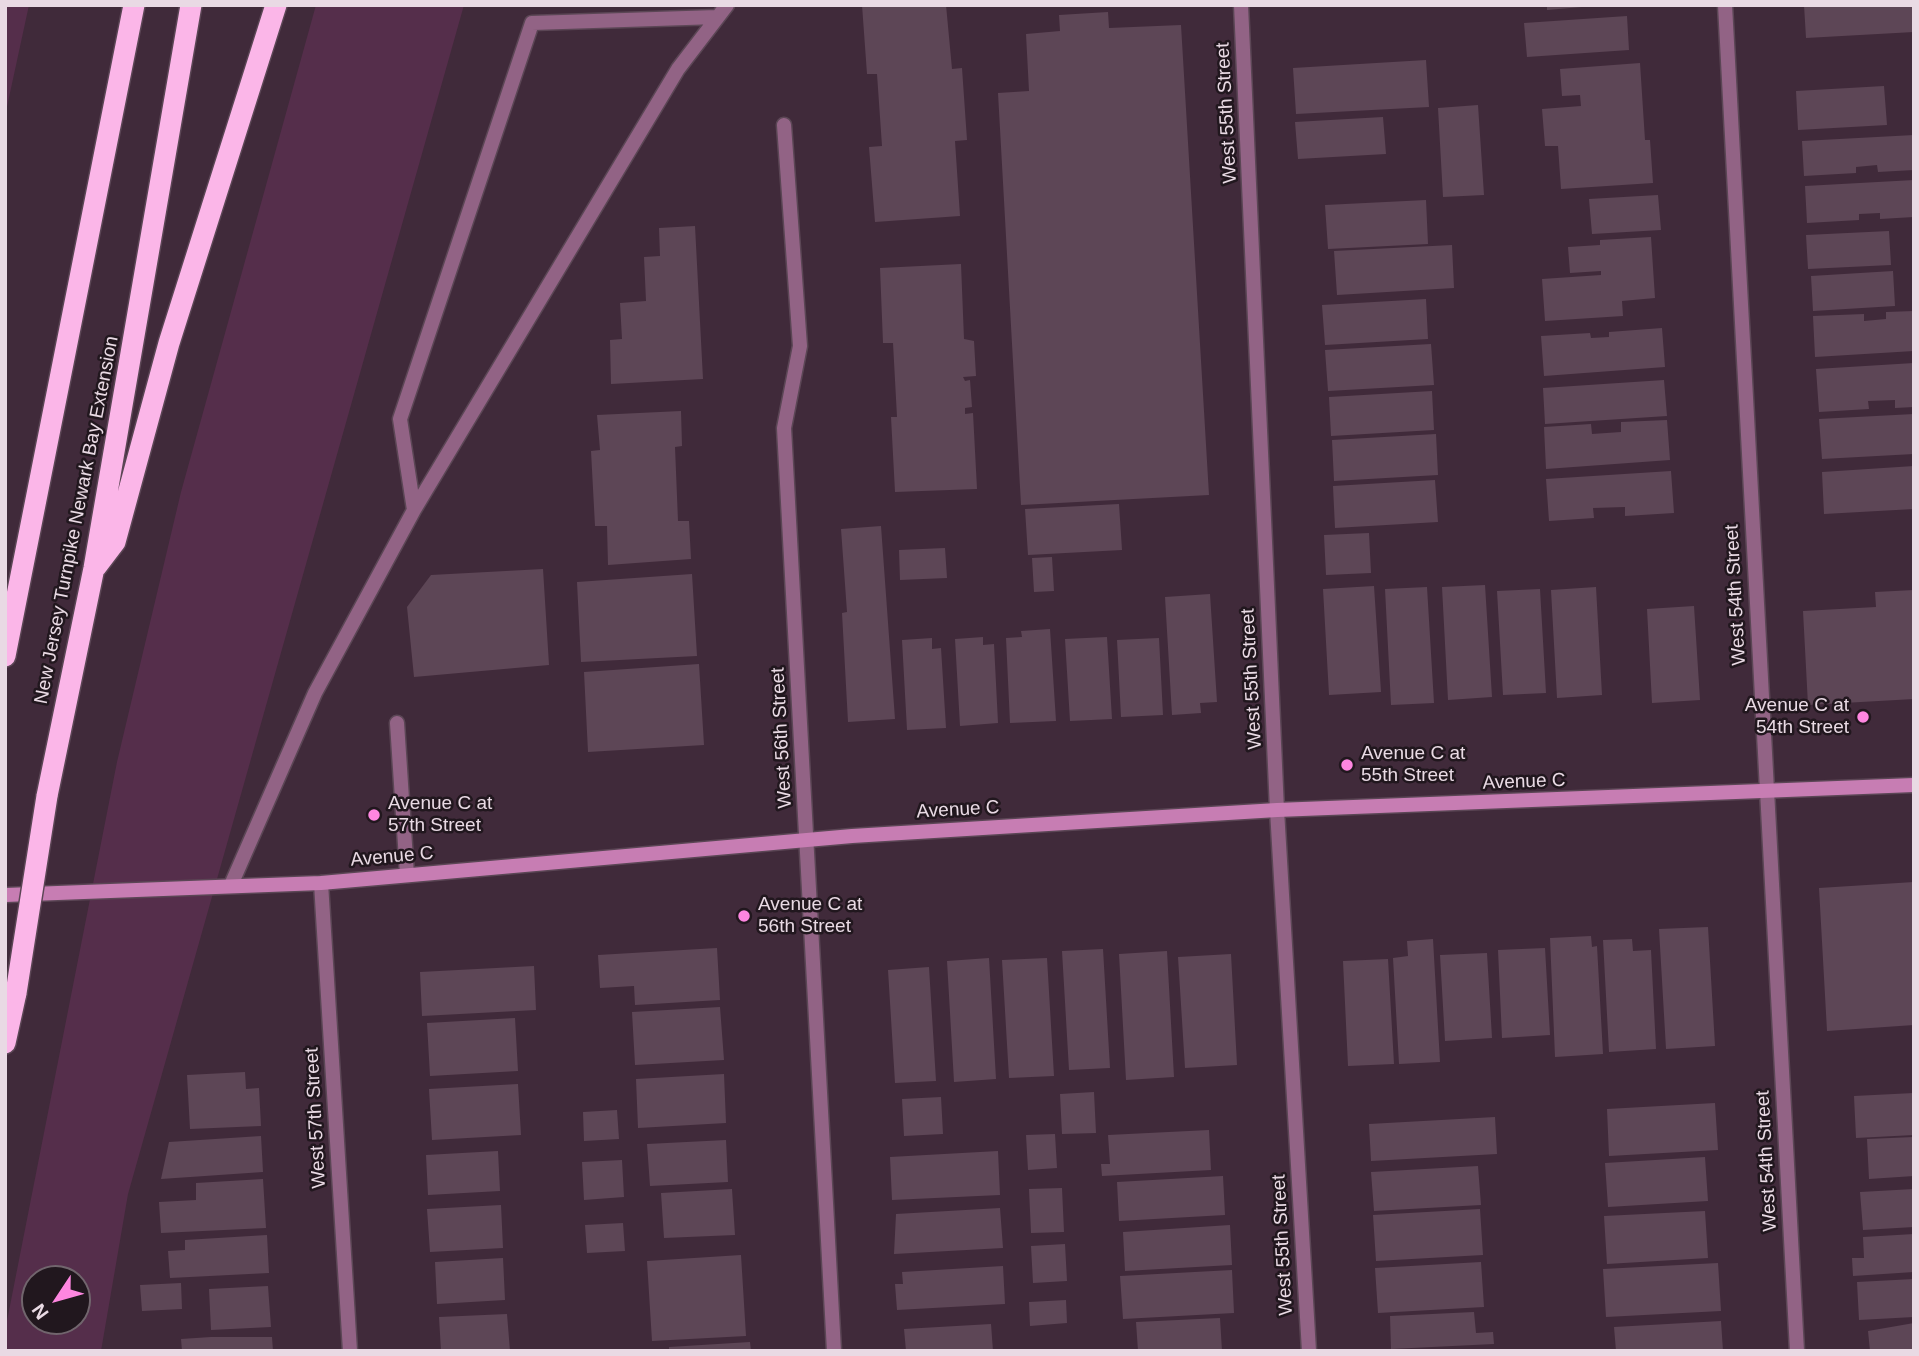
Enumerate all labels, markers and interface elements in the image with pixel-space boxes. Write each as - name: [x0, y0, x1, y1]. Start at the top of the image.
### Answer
- street label: West 55th Street: [1212, 42, 1242, 184]
- street label: New Jersey Turnpike Newark Bay Extension: [30, 334, 124, 706]
- street label: West 54th Street: [1721, 524, 1751, 666]
- street label: West 55th Street: [1237, 608, 1267, 750]
- street label: West 56th Street: [767, 667, 797, 809]
- place label: Avenue C at 54th Street: [1745, 695, 1849, 739]
- marker: Avenue C at 54th Street: [1855, 709, 1871, 725]
- place label: Avenue C at 55th Street: [1361, 743, 1465, 787]
- marker: Avenue C at 55th Street: [1339, 757, 1355, 773]
- street label: Avenue C: [1482, 769, 1566, 795]
- place label: Avenue C at 57th Street: [388, 793, 492, 837]
- street label: Avenue C: [916, 796, 1000, 824]
- marker: Avenue C at 57th Street: [366, 807, 382, 823]
- street label: Avenue C: [350, 842, 434, 872]
- place label: Avenue C at 56th Street: [758, 894, 862, 938]
- marker: Avenue C at 56th Street: [736, 908, 752, 924]
- street label: West 57th Street: [301, 1047, 331, 1189]
- street label: West 54th Street: [1752, 1090, 1782, 1232]
- street label: West 55th Street: [1268, 1174, 1298, 1316]
- north arrow: [21, 1265, 91, 1335]
- text: N: [28, 1300, 53, 1323]

